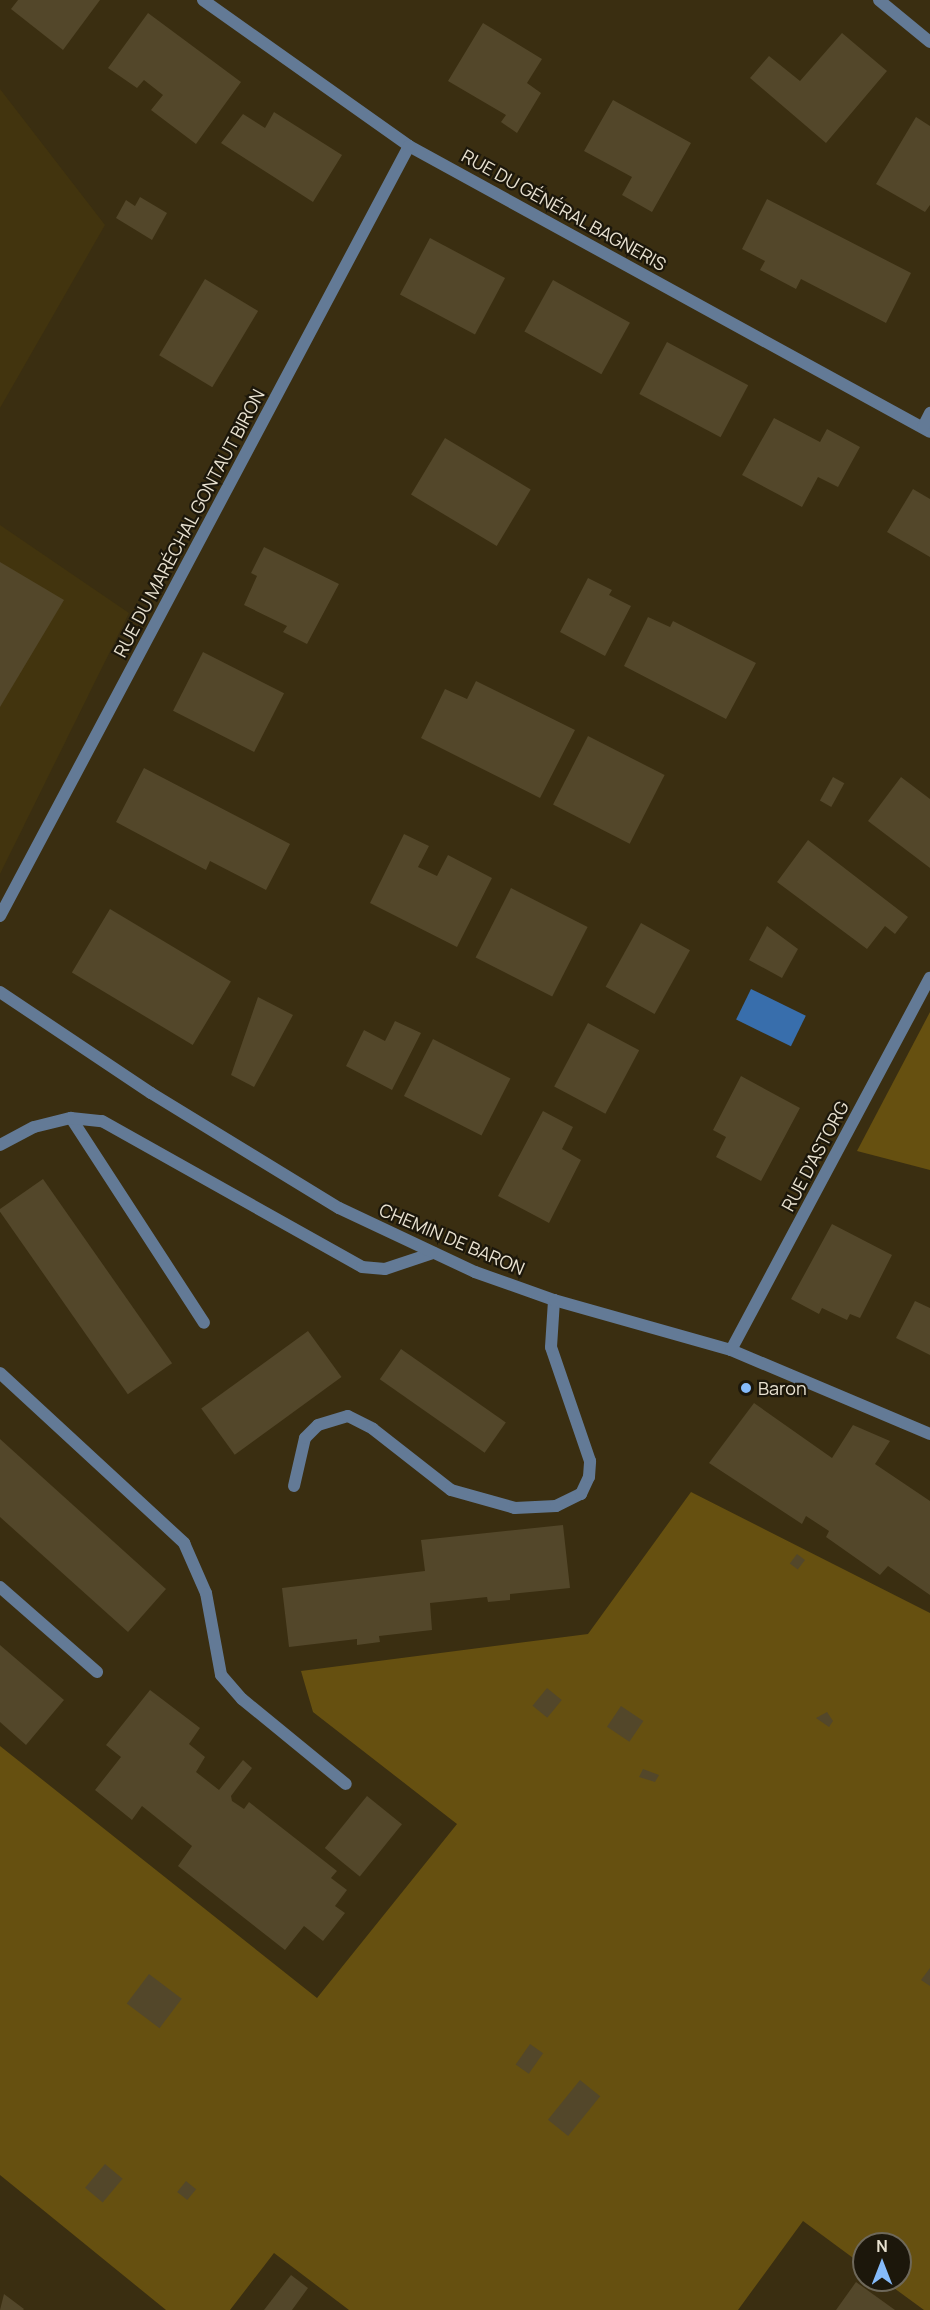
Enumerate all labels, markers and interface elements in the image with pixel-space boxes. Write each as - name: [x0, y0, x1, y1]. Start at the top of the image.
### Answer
- street label: RUE DU GÉNÉRAL BAGNERIS: [458, 145, 670, 275]
- street label: RUE DU MARÉCHAL GONTAUT BIRON: [109, 385, 269, 661]
- street label: RUE D'ASTORG: [777, 1097, 853, 1215]
- street label: CHEMIN DE BARON: [376, 1199, 528, 1279]
- place label: Baron: [758, 1377, 807, 1399]
- marker: Baron: [739, 1381, 753, 1395]
- north arrow: [852, 2232, 912, 2292]
- text: N: [876, 2235, 888, 2257]

